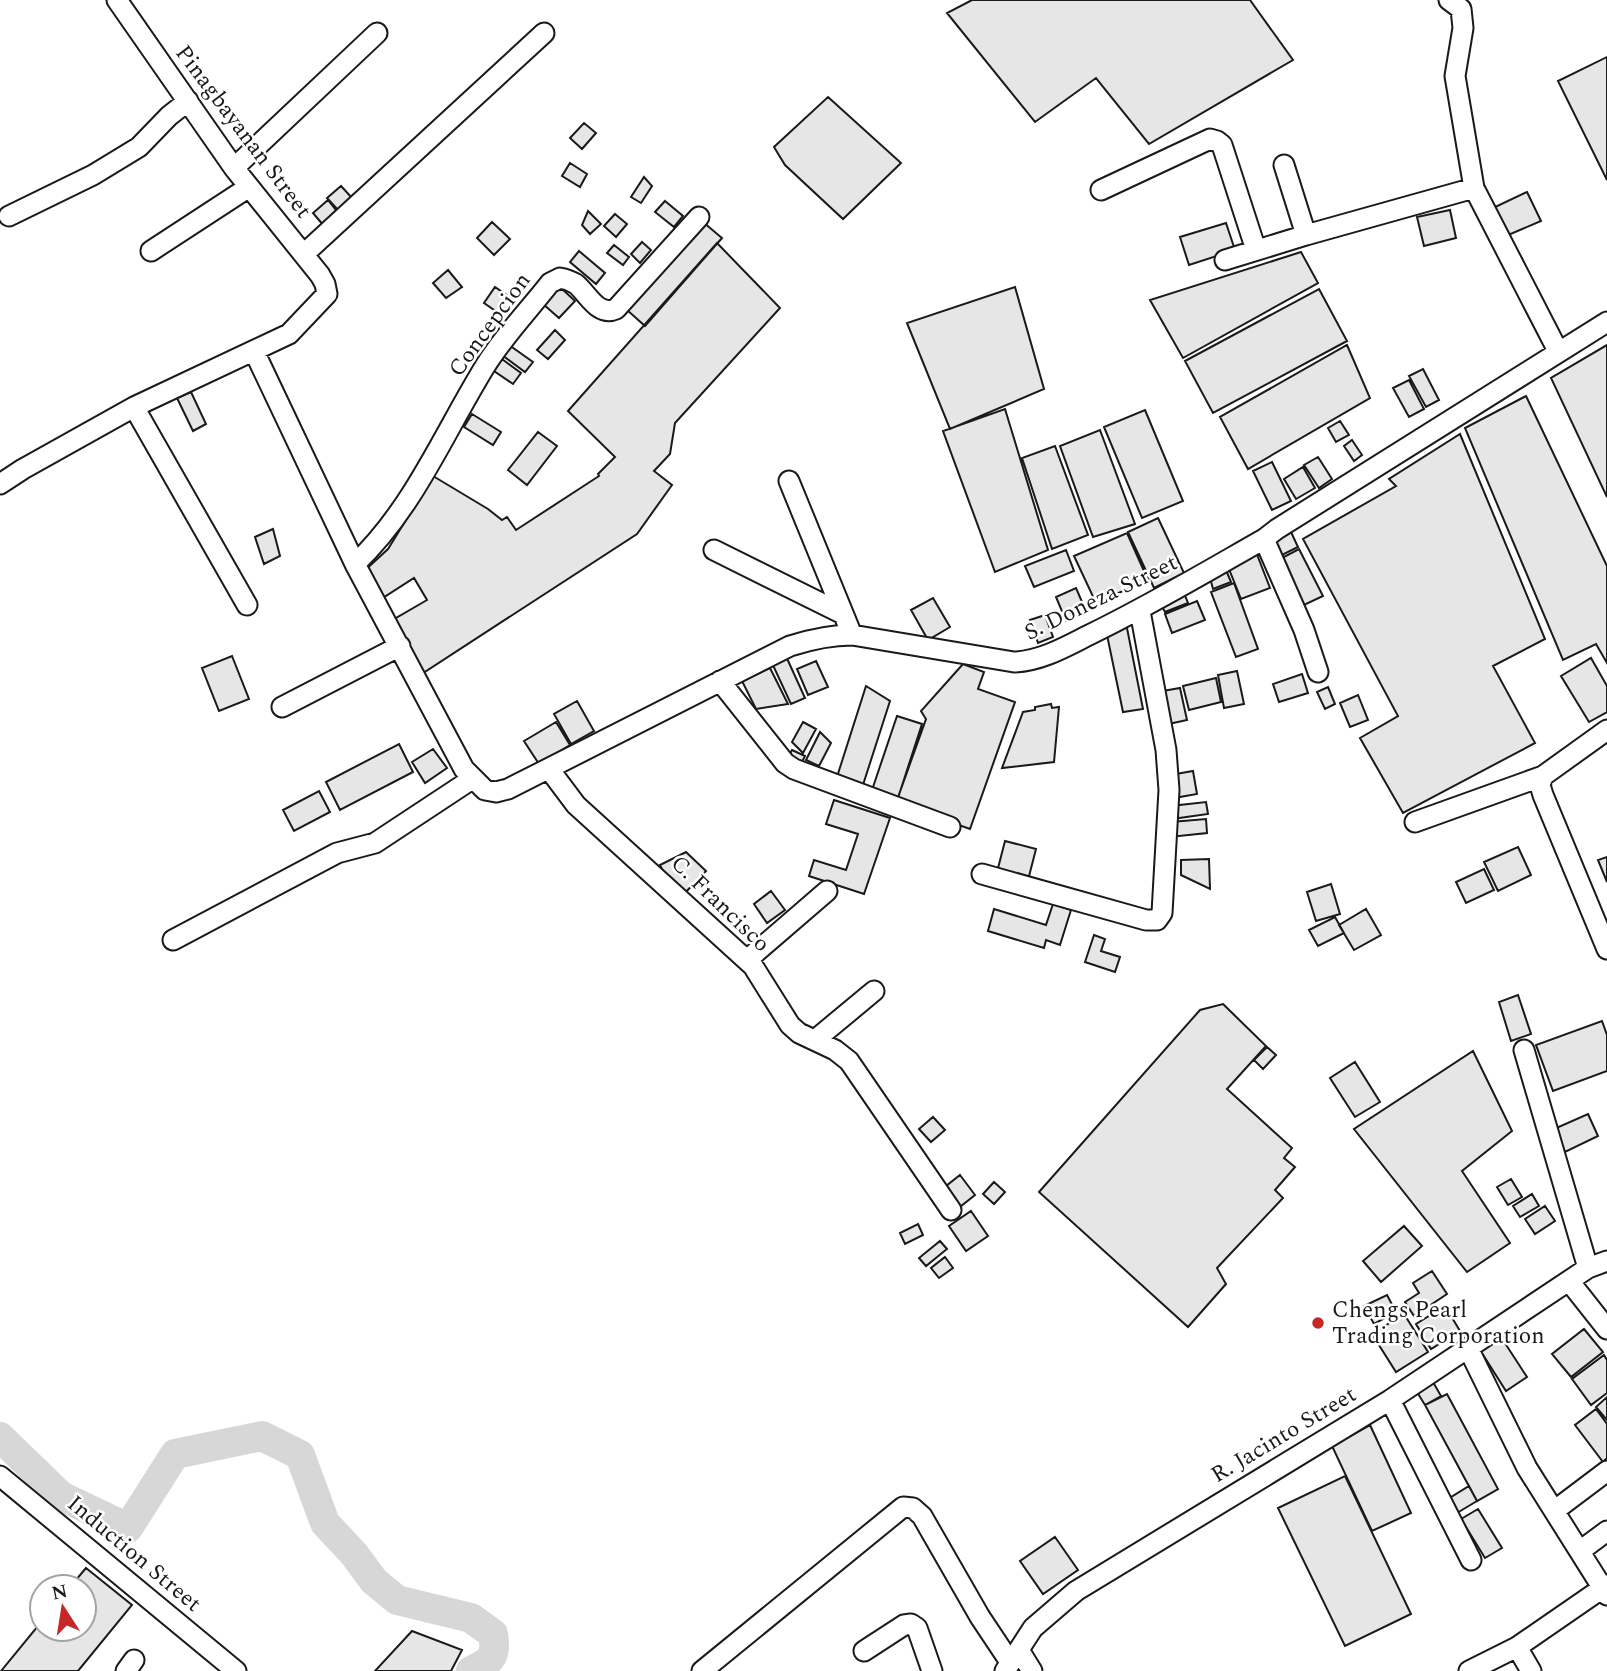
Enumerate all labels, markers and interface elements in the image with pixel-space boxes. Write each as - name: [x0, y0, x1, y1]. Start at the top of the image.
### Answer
- street label: Pinagbayanan Street: [166, 38, 320, 226]
- street label: Concepcion: [440, 265, 540, 385]
- street label: S. Doneza Street: [1018, 546, 1184, 650]
- street label: C. Francisco: [662, 847, 778, 961]
- place label: Chengs Pearl Trading Corporation: [1332, 1293, 1545, 1354]
- marker: Chengs Pearl Trading Corporation: [1310, 1315, 1326, 1331]
- street label: R. Jacinto Street: [1204, 1378, 1364, 1492]
- street label: Induction Street: [59, 1487, 209, 1621]
- north arrow: [28, 1573, 98, 1643]
- text: N: [49, 1577, 70, 1609]

